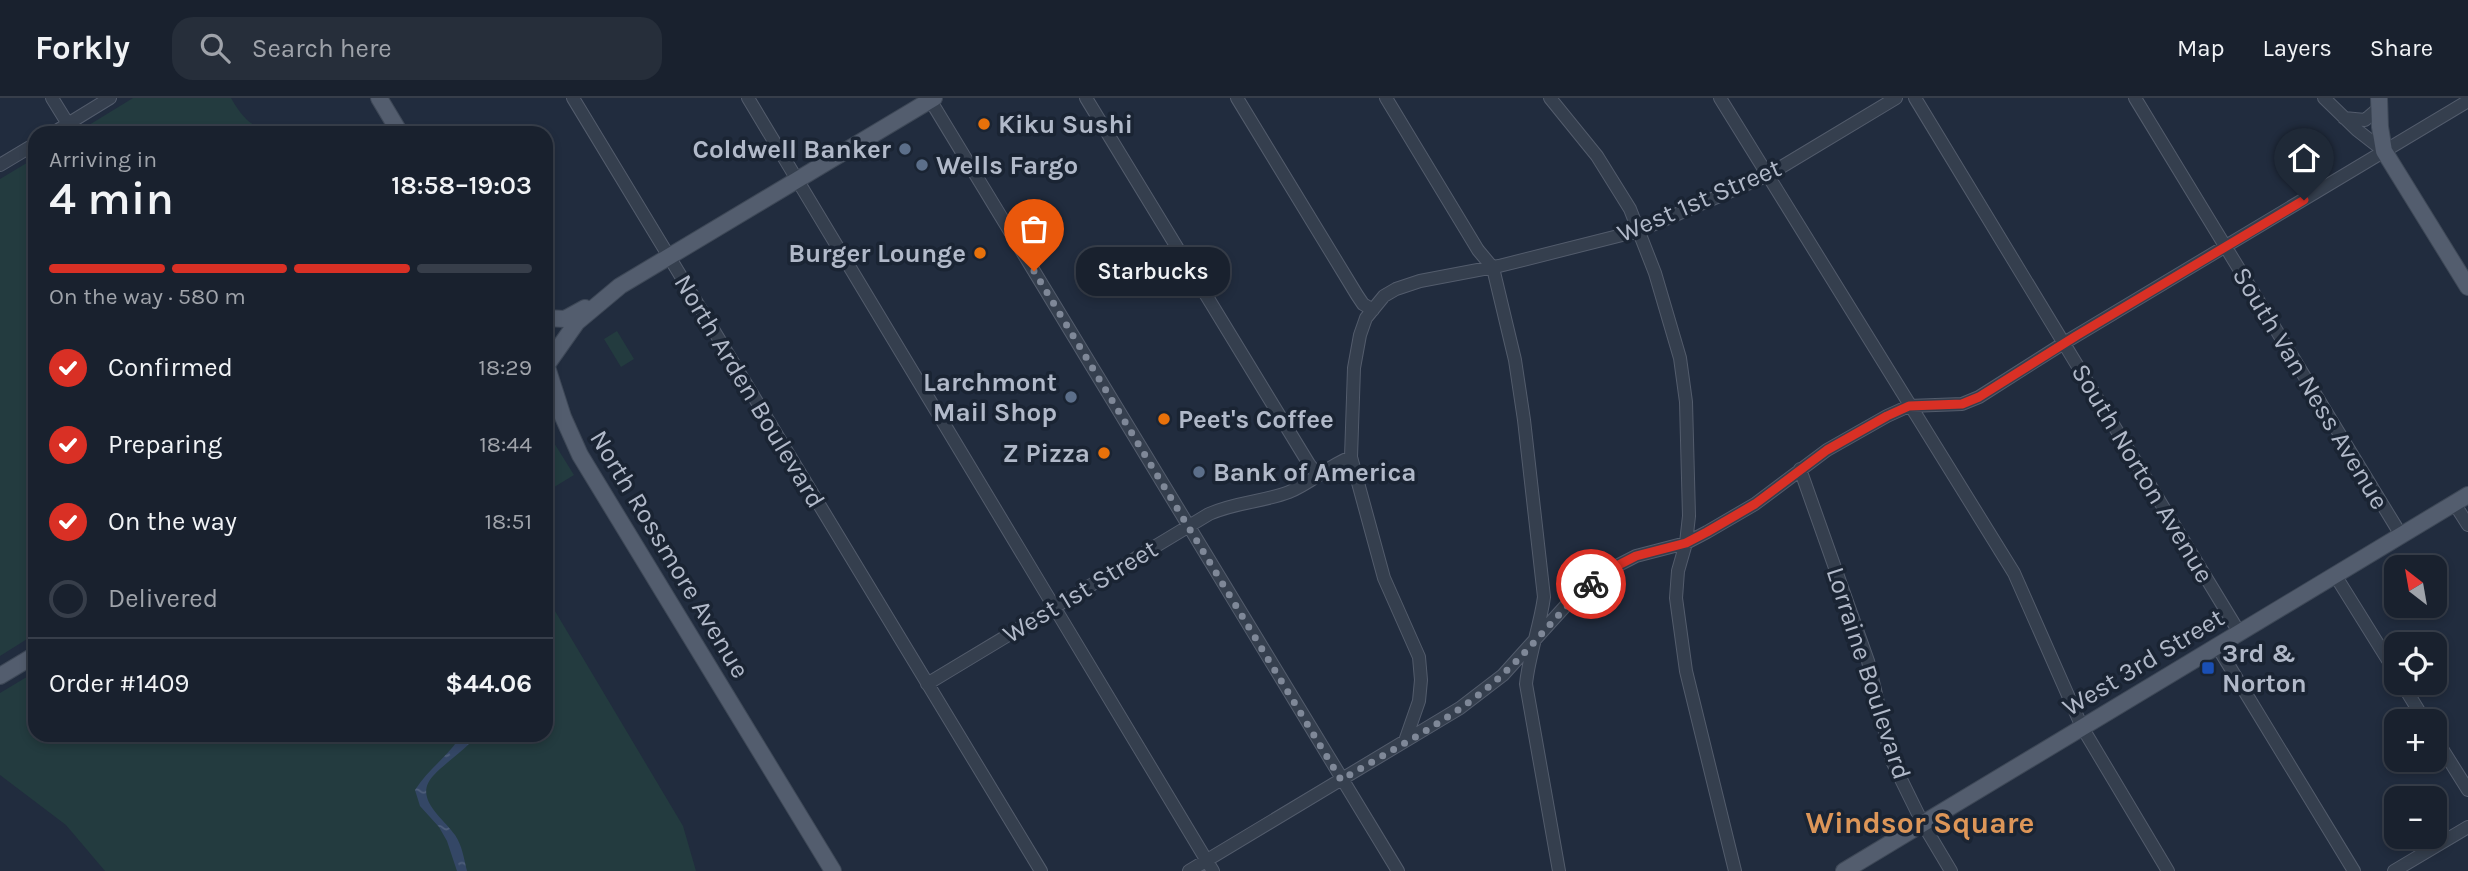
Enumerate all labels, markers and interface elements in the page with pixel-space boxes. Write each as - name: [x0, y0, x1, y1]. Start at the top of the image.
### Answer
- search box: [172, 17, 662, 80]
- text: Forkly: [35, 29, 130, 67]
- icon: search: [196, 29, 234, 67]
- text: Search here: [252, 33, 392, 64]
- text: Map: [2177, 34, 2225, 62]
- text: Layers: [2263, 34, 2332, 62]
- text: Share: [2370, 34, 2433, 62]
- place label: Kiku Sushi: [998, 109, 1133, 140]
- marker: Kiku Sushi: [976, 116, 992, 132]
- pin: [2274, 128, 2334, 200]
- place label: Coldwell Banker: [692, 134, 892, 165]
- icon: home: [2285, 139, 2323, 177]
- marker: Coldwell Banker: [897, 141, 913, 157]
- text: Arriving in: [49, 146, 157, 173]
- place label: Wells Fargo: [936, 150, 1078, 181]
- street label: West 1st Street: [1613, 152, 1786, 249]
- marker: Wells Fargo: [914, 157, 930, 173]
- text: 18:58–19:03: [391, 170, 532, 201]
- text: 4 min: [49, 172, 174, 226]
- pin: [1004, 199, 1064, 271]
- icon: bag: [1015, 210, 1053, 248]
- place label: Burger Lounge: [788, 238, 966, 269]
- marker: Burger Lounge: [972, 245, 988, 261]
- callout: Starbucks: [1076, 246, 1230, 296]
- text: Starbucks: [1097, 258, 1209, 285]
- street label: South Van Ness Avenue: [2226, 261, 2395, 515]
- street label: North Arden Boulevard: [668, 269, 832, 514]
- text: On the way · 580 m: [49, 283, 246, 310]
- icon: check: [49, 349, 87, 387]
- text: Confirmed: [108, 352, 233, 383]
- text: 18:29: [478, 354, 532, 381]
- street label: South Norton Avenue: [2065, 358, 2220, 588]
- place label: Larchmont Mail Shop: [923, 367, 1057, 428]
- marker: Larchmont Mail Shop: [1063, 389, 1079, 405]
- place label: Peet's Coffee: [1178, 404, 1334, 435]
- marker: Peet's Coffee: [1156, 411, 1172, 427]
- street label: North Rossmore Avenue: [583, 425, 756, 684]
- icon: check: [49, 426, 87, 464]
- text: Preparing: [108, 429, 222, 460]
- text: 18:44: [479, 431, 532, 458]
- place label: Z Pizza: [1003, 438, 1090, 469]
- marker: Z Pizza: [1096, 445, 1112, 461]
- place label: Bank of America: [1213, 457, 1417, 488]
- marker: Bank of America: [1191, 464, 1207, 480]
- icon: check: [49, 503, 87, 541]
- text: On the way: [108, 506, 237, 537]
- text: 18:51: [484, 508, 532, 535]
- street label: West 1st Street: [997, 533, 1163, 650]
- courier: [1556, 549, 1626, 619]
- north arrow: [2384, 555, 2446, 618]
- map controls: [2384, 555, 2447, 849]
- street label: Lorraine Boulevard: [1820, 563, 1917, 783]
- icon: bike: [1572, 565, 1610, 603]
- text: Delivered: [108, 583, 218, 614]
- street label: West 3rd Street: [2057, 602, 2230, 723]
- button: locate: [2384, 632, 2447, 695]
- place label: 3rd & Norton: [2222, 638, 2307, 699]
- marker: 3rd & Norton: [2200, 660, 2216, 676]
- text: Order #1409: [49, 668, 189, 699]
- text: $44.06: [445, 668, 532, 699]
- button: +: [2384, 709, 2447, 772]
- button: −: [2384, 786, 2447, 849]
- district label: Windsor Square: [1806, 805, 2034, 841]

